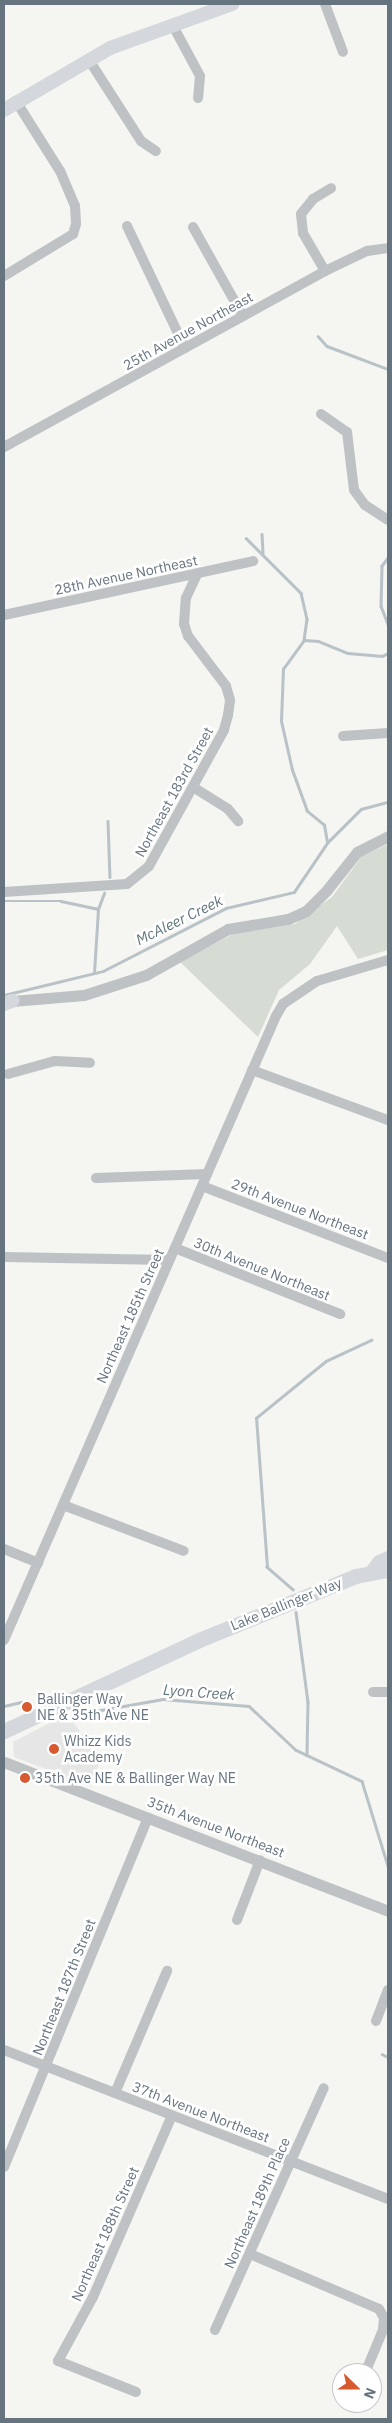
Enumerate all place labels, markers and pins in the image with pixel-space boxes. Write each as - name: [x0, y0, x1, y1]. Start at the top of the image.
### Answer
- place label: Ballinger Way NE & 35th Ave NE: [37, 1691, 149, 1724]
- marker: Ballinger Way NE & 35th Ave NE: [21, 1701, 33, 1713]
- place label: Whizz Kids Academy: [64, 1733, 132, 1765]
- marker: Whizz Kids Academy: [48, 1743, 60, 1755]
- place label: 35th Ave NE & Ballinger Way NE: [35, 1770, 236, 1786]
- marker: 35th Ave NE & Ballinger Way NE: [19, 1772, 31, 1784]

